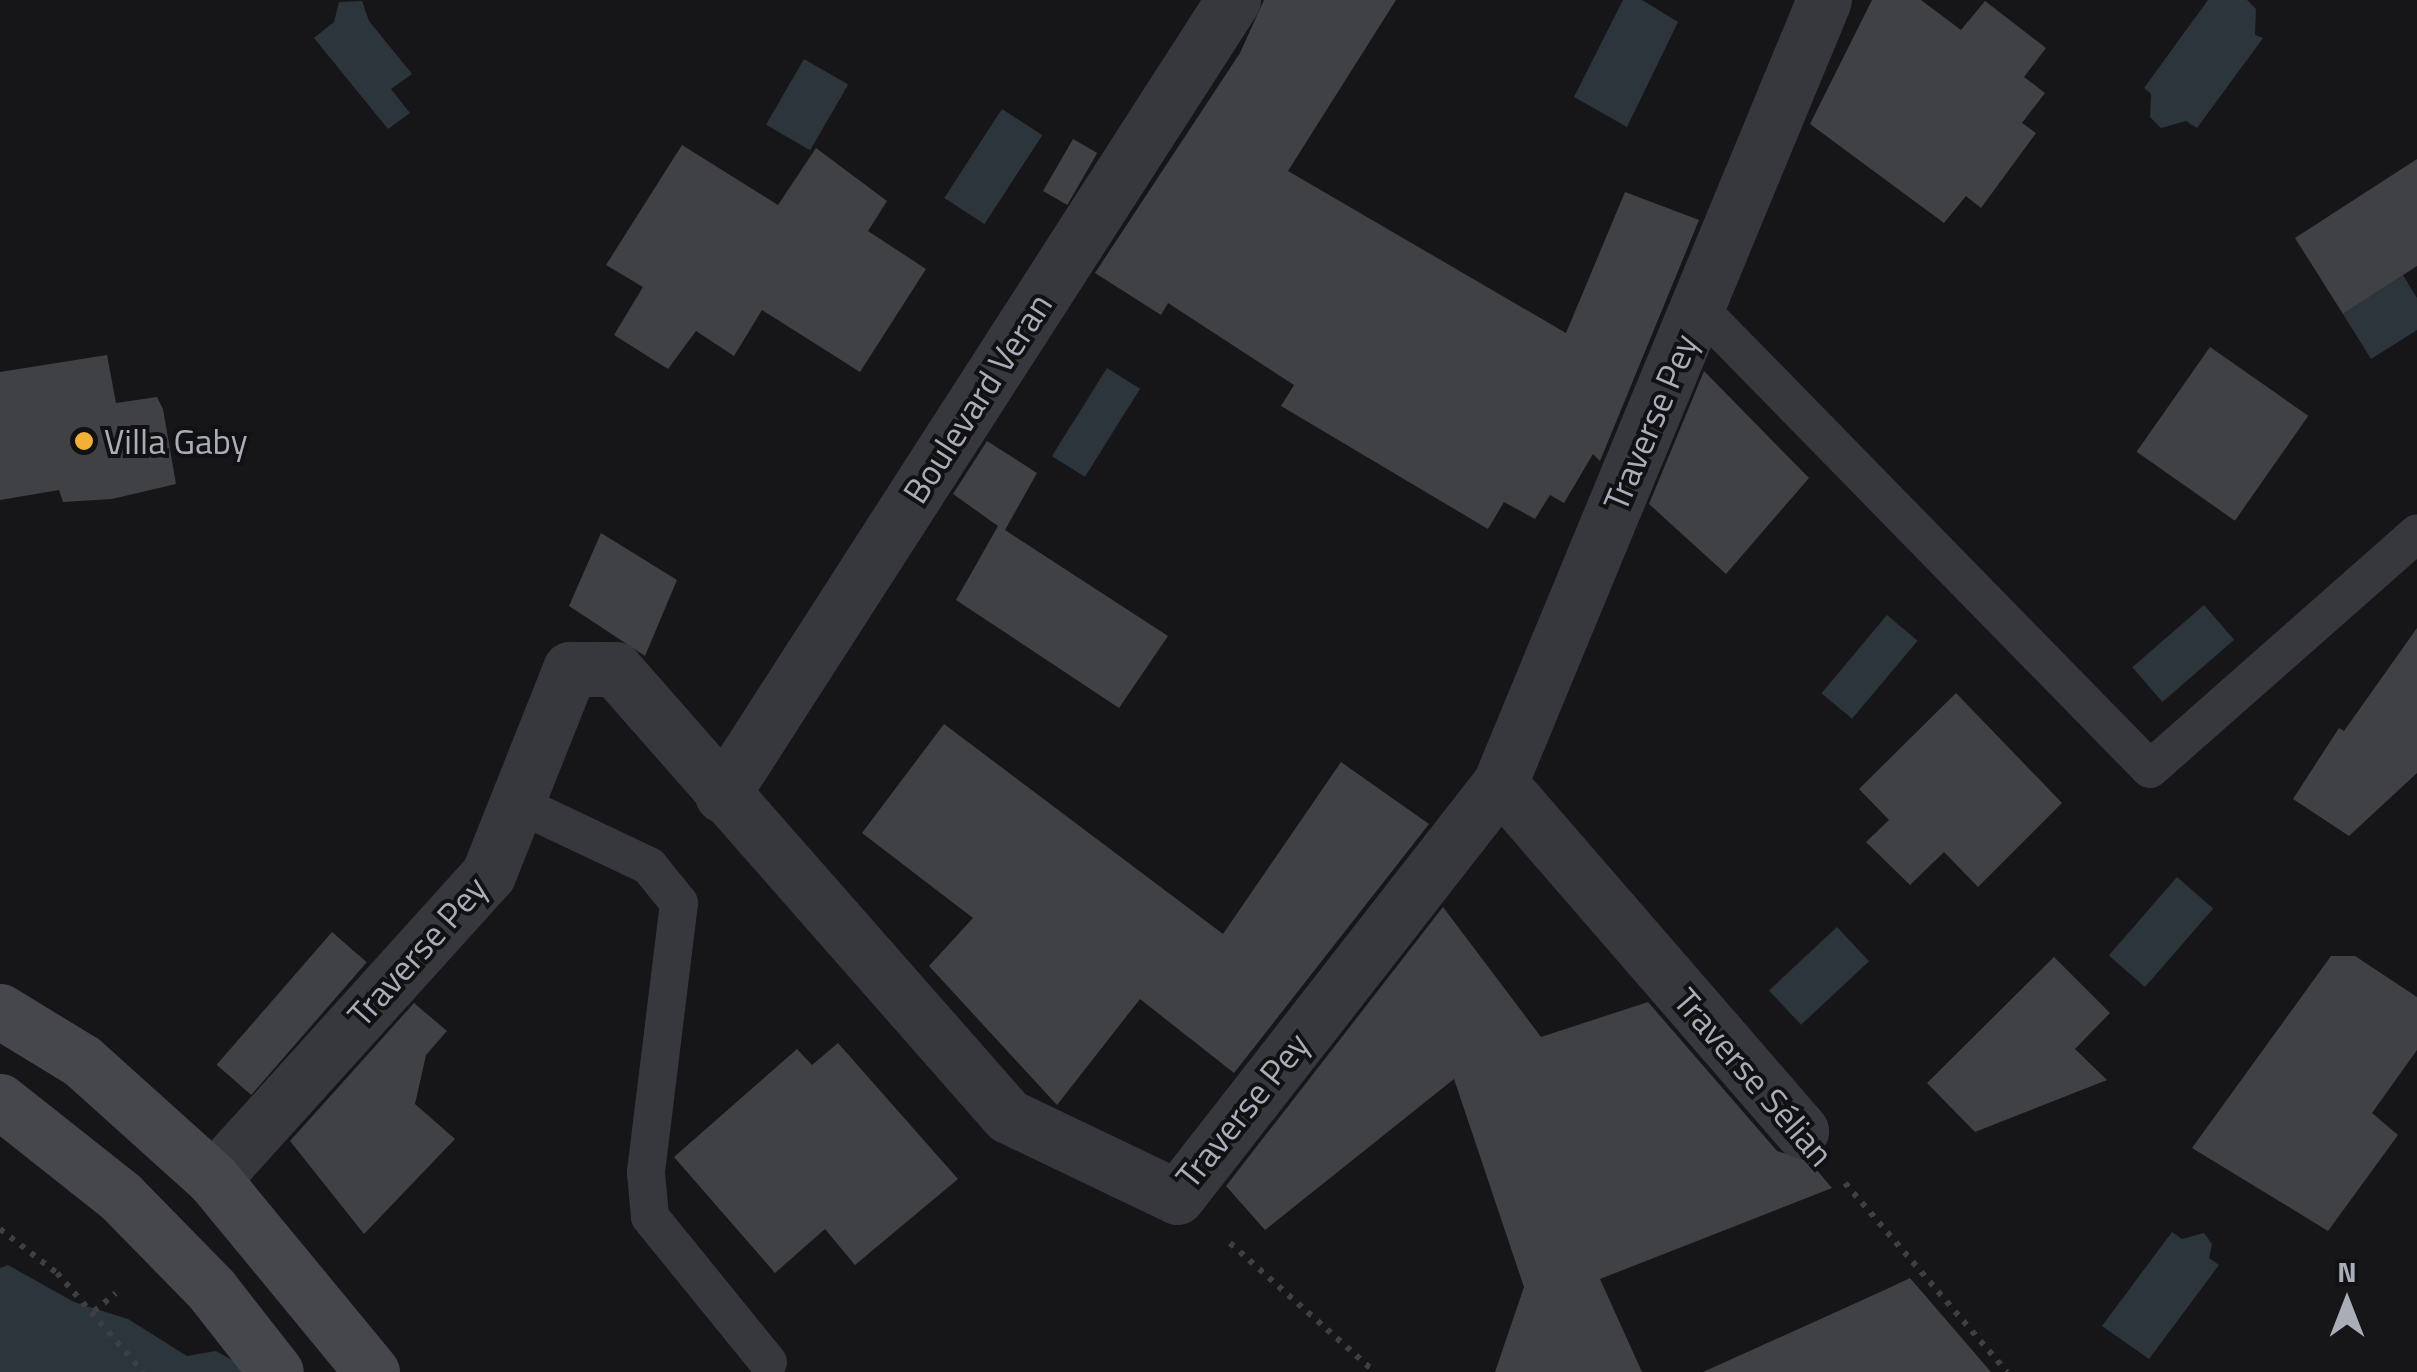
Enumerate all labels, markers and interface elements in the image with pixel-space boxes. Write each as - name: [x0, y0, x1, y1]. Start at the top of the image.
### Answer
- street label: Boulevard Veran: [894, 285, 1060, 511]
- street label: Traverse Pey: [1594, 327, 1706, 517]
- place label: Villa Gaby: [104, 420, 248, 462]
- marker: Villa Gaby: [73, 430, 95, 452]
- street label: Traverse Pey: [339, 867, 495, 1035]
- street label: Traverse Sélian: [1665, 980, 1843, 1174]
- street label: Traverse Pey: [1167, 1024, 1317, 1196]
- text: N: [2337, 1250, 2357, 1293]
- north arrow: [2297, 1252, 2397, 1352]

